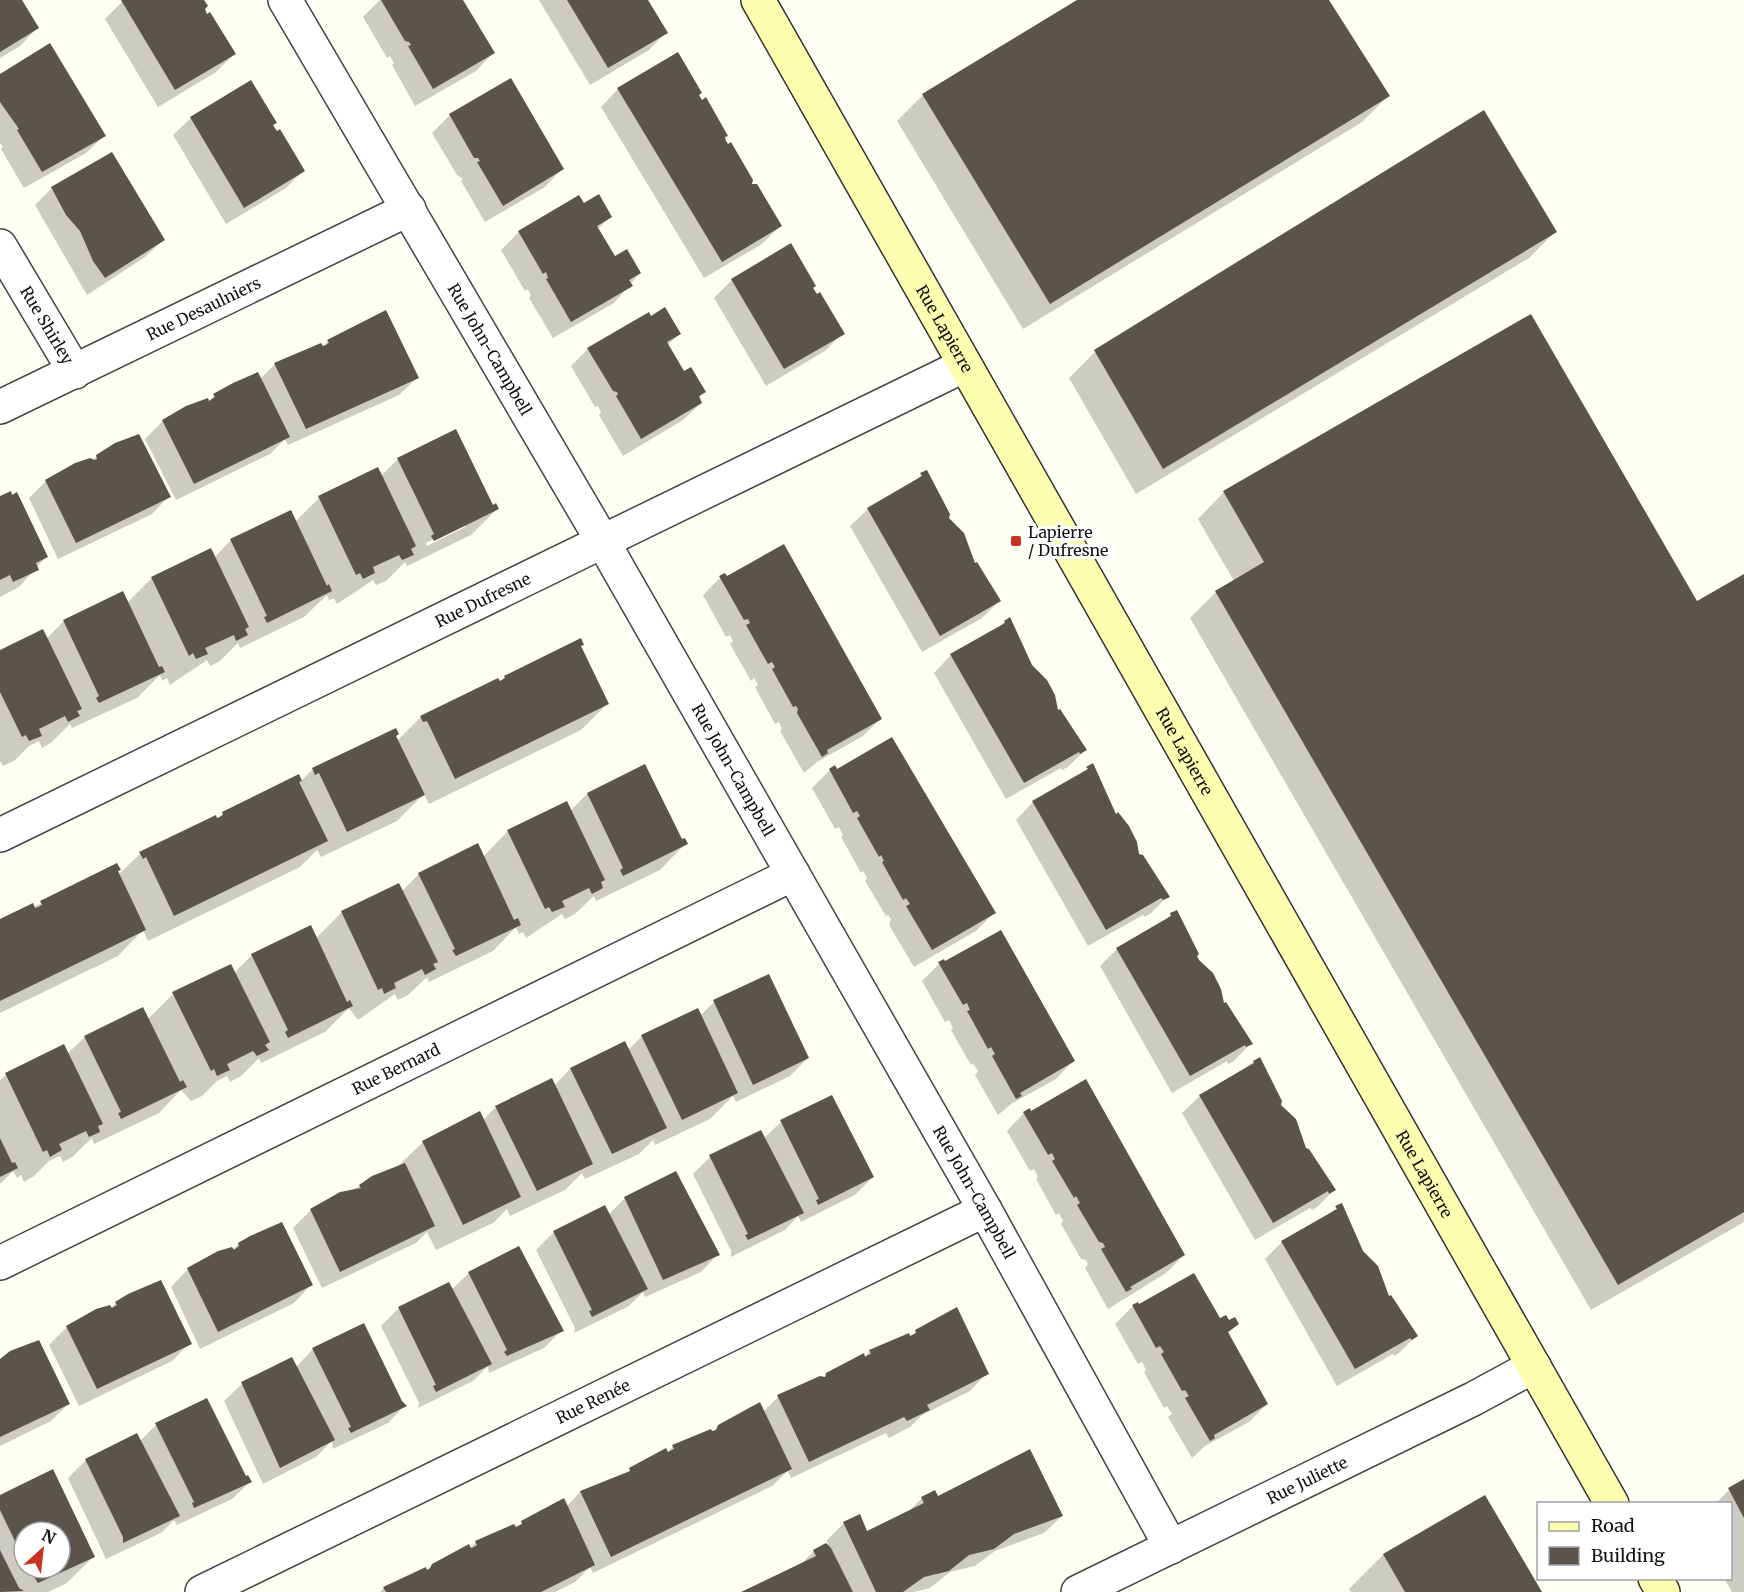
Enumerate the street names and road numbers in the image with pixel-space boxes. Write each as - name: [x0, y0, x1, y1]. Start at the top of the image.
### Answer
- street label: Rue Desaulniers: [143, 272, 264, 345]
- street label: Rue John-Campbell: [443, 280, 536, 419]
- street label: Rue Lapierre: [912, 281, 977, 376]
- street label: Rue Shirley: [16, 282, 78, 368]
- street label: Rue Dufresne: [432, 568, 534, 632]
- street label: Rue John-Campbell: [688, 700, 779, 840]
- street label: Rue Lapierre: [1152, 704, 1217, 799]
- street label: Rue Bernard: [349, 1039, 443, 1099]
- street label: Rue John-Campbell: [929, 1122, 1020, 1262]
- street label: Rue Lapierre: [1392, 1127, 1457, 1221]
- street label: Rue Renée: [553, 1375, 633, 1428]
- street label: Rue Juliette: [1263, 1452, 1351, 1508]

